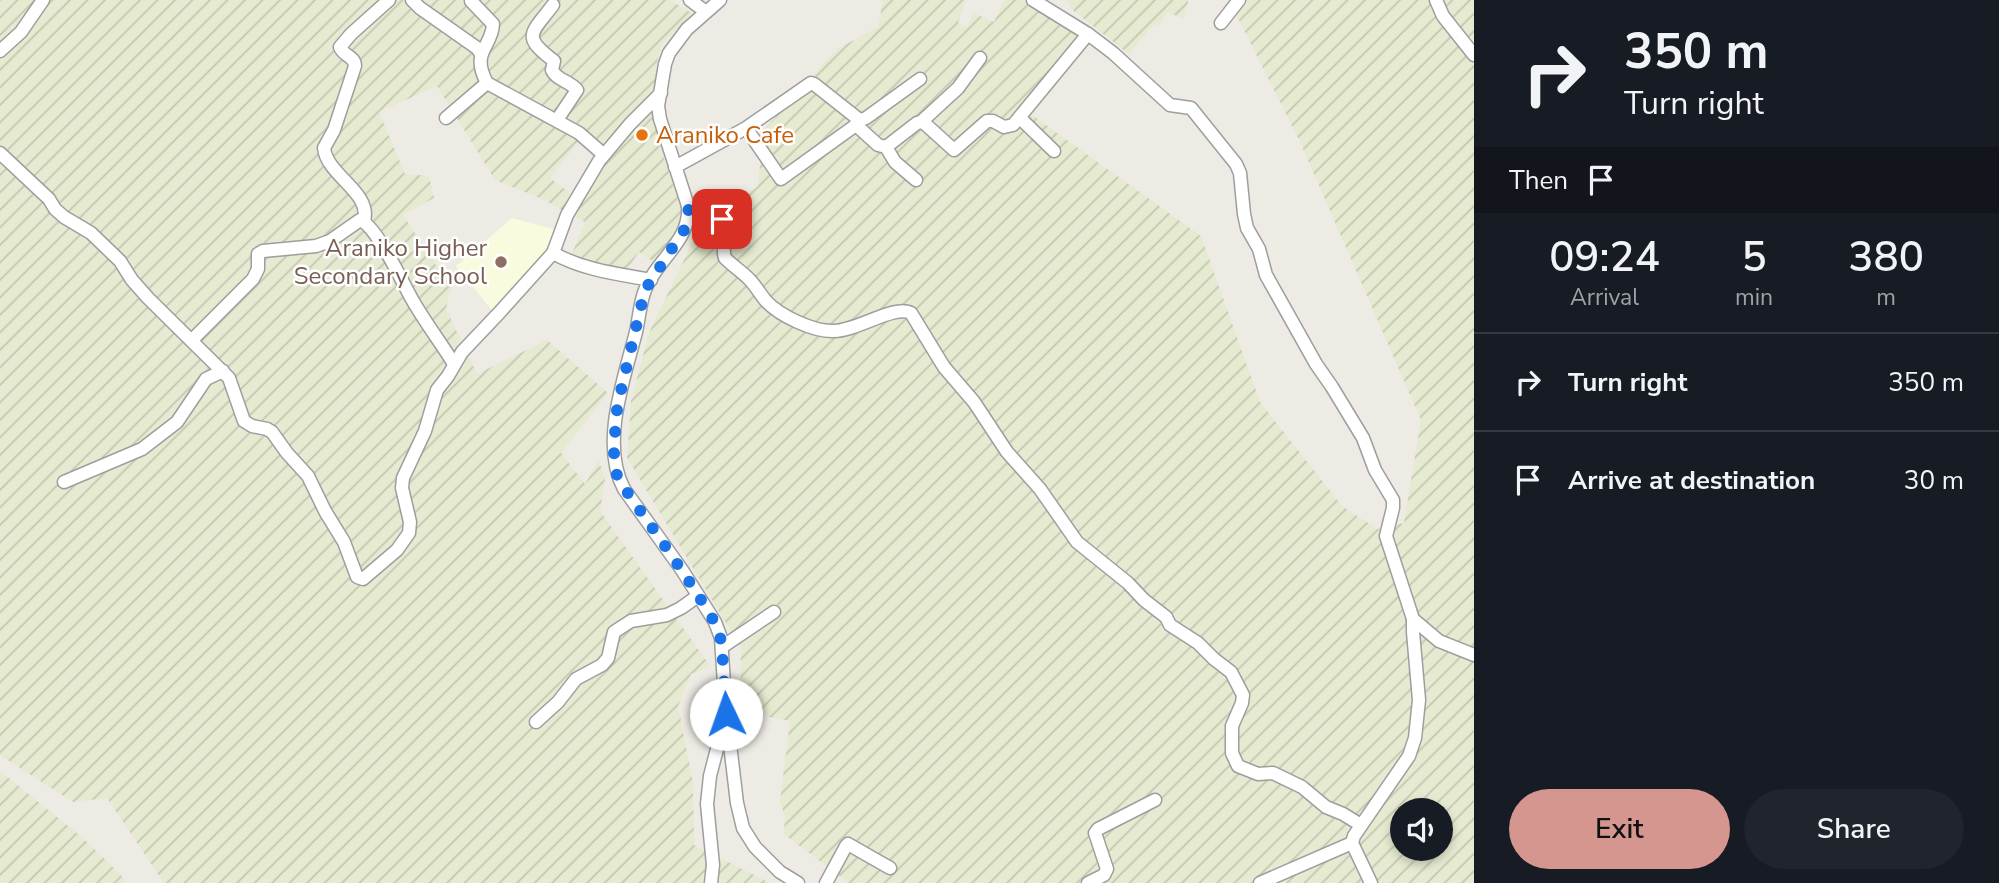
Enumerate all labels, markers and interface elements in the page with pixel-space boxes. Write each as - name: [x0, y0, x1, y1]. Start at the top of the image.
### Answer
- text: 350 m: [1624, 18, 1768, 85]
- icon: right: [1509, 28, 1600, 119]
- text: Turn right: [1624, 82, 1764, 125]
- place label: Araniko Cafe: [656, 119, 794, 151]
- marker: Araniko Cafe: [634, 127, 650, 143]
- icon: arrive: [1582, 161, 1620, 199]
- text: Then: [1509, 163, 1568, 198]
- pin: [692, 189, 752, 249]
- icon: arrive: [703, 200, 741, 238]
- text: 09:24: [1549, 229, 1660, 286]
- text: 5: [1741, 229, 1767, 286]
- text: 380: [1848, 229, 1924, 286]
- place label: Araniko Higher Secondary School: [294, 232, 487, 292]
- marker: Araniko Higher Secondary School: [493, 254, 509, 270]
- text: Arrival: [1570, 282, 1639, 313]
- text: min: [1735, 282, 1773, 313]
- text: m: [1876, 282, 1896, 313]
- icon: right: [1509, 363, 1547, 401]
- text: Turn right: [1568, 365, 1687, 400]
- text: 350 m: [1888, 365, 1964, 400]
- icon: arrive: [1509, 461, 1547, 499]
- text: Arrive at destination: [1568, 463, 1815, 498]
- text: 30 m: [1904, 463, 1964, 498]
- position arrow: [689, 677, 763, 751]
- button: Exit: [1509, 789, 1730, 869]
- button: Share: [1744, 789, 1964, 869]
- map controls: [1390, 798, 1453, 861]
- button: sound: [1390, 798, 1453, 861]

